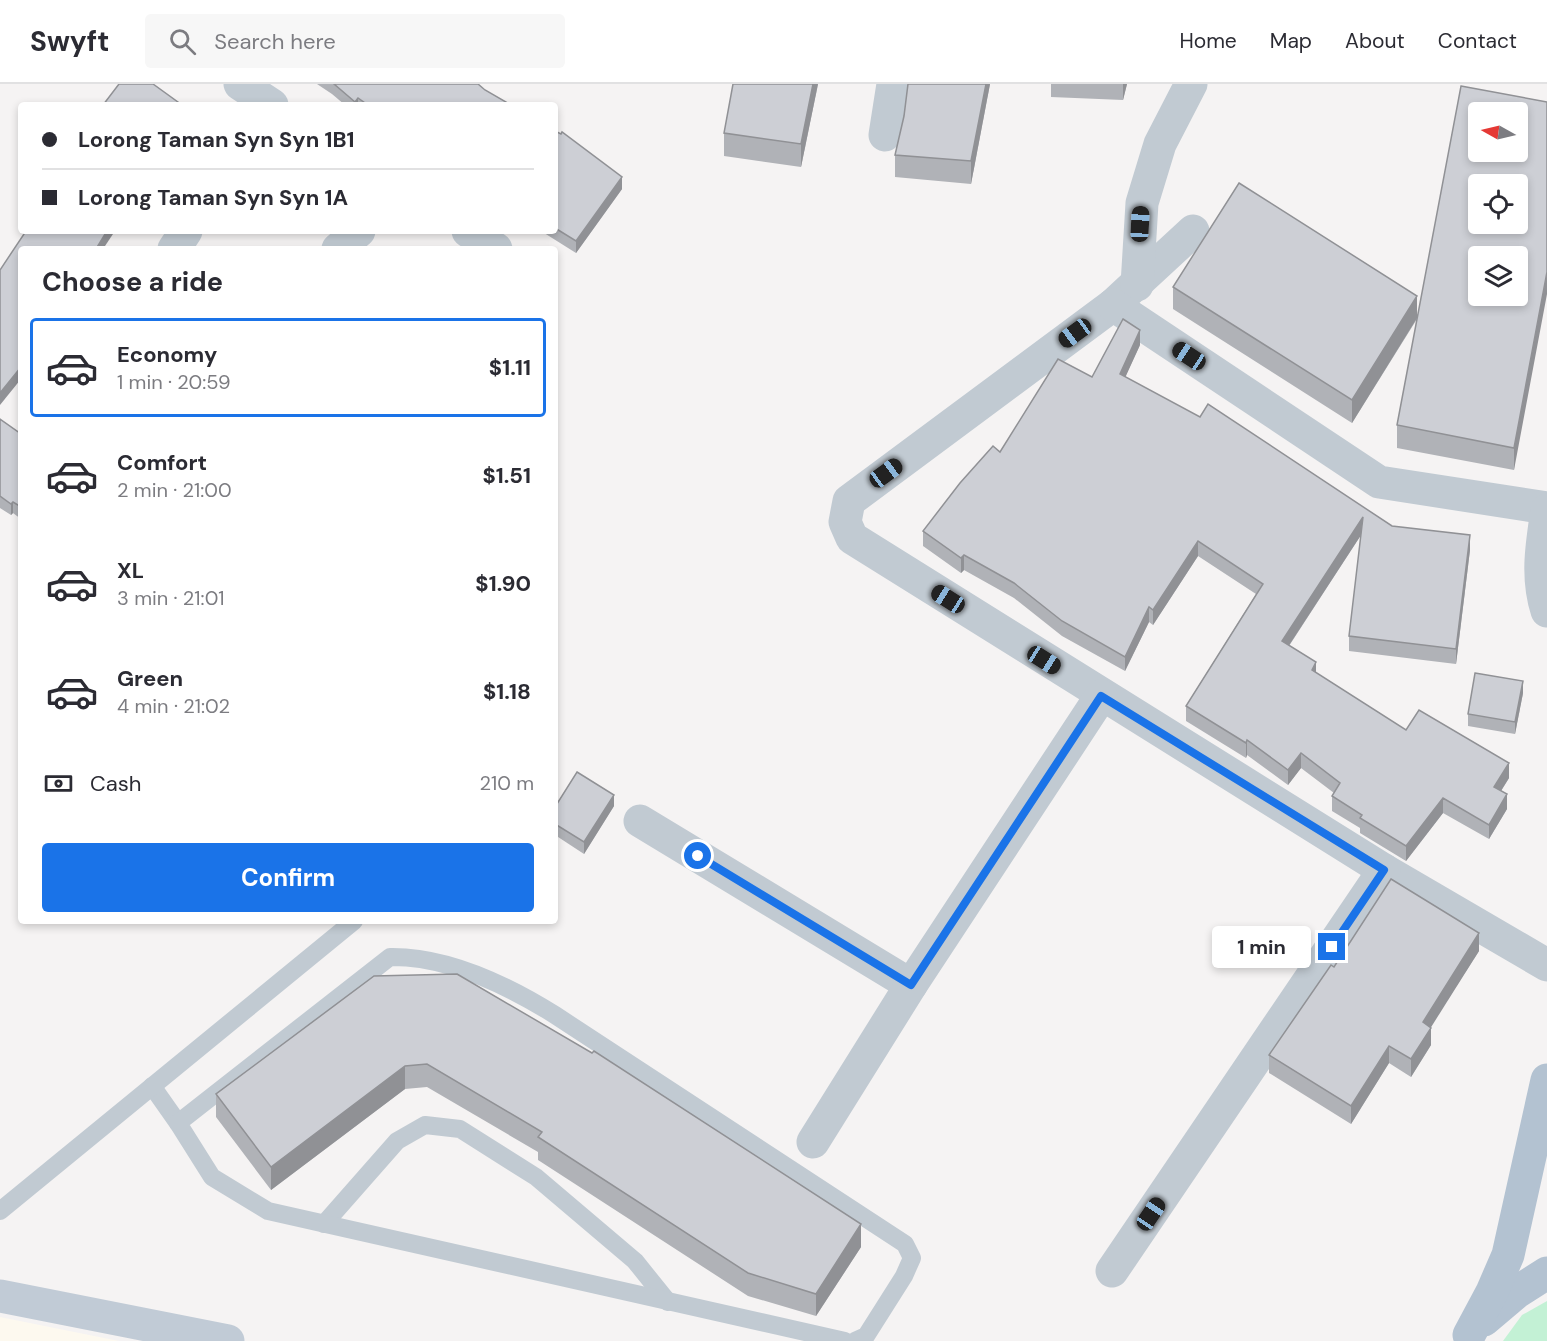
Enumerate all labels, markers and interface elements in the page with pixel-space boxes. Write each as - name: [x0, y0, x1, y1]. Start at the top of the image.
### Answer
- search box: [145, 14, 565, 68]
- text: Swyft: [30, 23, 109, 60]
- icon: search: [166, 25, 199, 58]
- text: Search here: [214, 27, 336, 56]
- text: Home: [1179, 27, 1237, 55]
- text: Map: [1270, 27, 1312, 55]
- text: About: [1345, 27, 1405, 55]
- text: Contact: [1438, 27, 1517, 55]
- north arrow: [1468, 102, 1528, 162]
- map controls: [1468, 102, 1528, 306]
- text: Lorong Taman Syn Syn 1B1: [78, 125, 354, 154]
- button: locate: [1468, 174, 1528, 234]
- text: Lorong Taman Syn Syn 1A: [78, 183, 348, 212]
- car: [1130, 206, 1150, 242]
- button: layers: [1468, 246, 1528, 306]
- text: Choose a ride: [42, 264, 223, 299]
- car: [1055, 315, 1095, 351]
- car: [1169, 339, 1209, 373]
- text: Economy: [117, 340, 217, 369]
- icon: car: [45, 341, 99, 395]
- text: $1.11: [489, 353, 531, 382]
- text: 1 min · 20:59: [117, 369, 230, 395]
- text: Comfort: [117, 448, 207, 477]
- icon: car: [45, 449, 99, 503]
- car: [866, 455, 906, 491]
- text: $1.51: [482, 461, 531, 490]
- text: 2 min · 21:00: [117, 477, 232, 503]
- text: XL: [117, 556, 144, 585]
- icon: car: [45, 557, 99, 611]
- text: $1.90: [475, 569, 531, 598]
- car: [928, 582, 968, 616]
- text: 3 min · 21:01: [117, 585, 225, 611]
- car: [1024, 643, 1064, 677]
- text: Green: [117, 664, 183, 693]
- icon: car: [45, 665, 99, 719]
- text: $1.18: [483, 677, 531, 706]
- text: 4 min · 21:02: [117, 693, 230, 719]
- icon: cash: [42, 767, 75, 800]
- text: Cash: [90, 769, 141, 798]
- text: 210 m: [479, 770, 534, 796]
- route start: [684, 842, 711, 869]
- button: Confirm: [42, 843, 534, 912]
- callout: 1 min: [1212, 926, 1311, 968]
- route end: [1318, 933, 1345, 960]
- text: 1 min: [1237, 934, 1286, 960]
- car: [1133, 1194, 1169, 1234]

